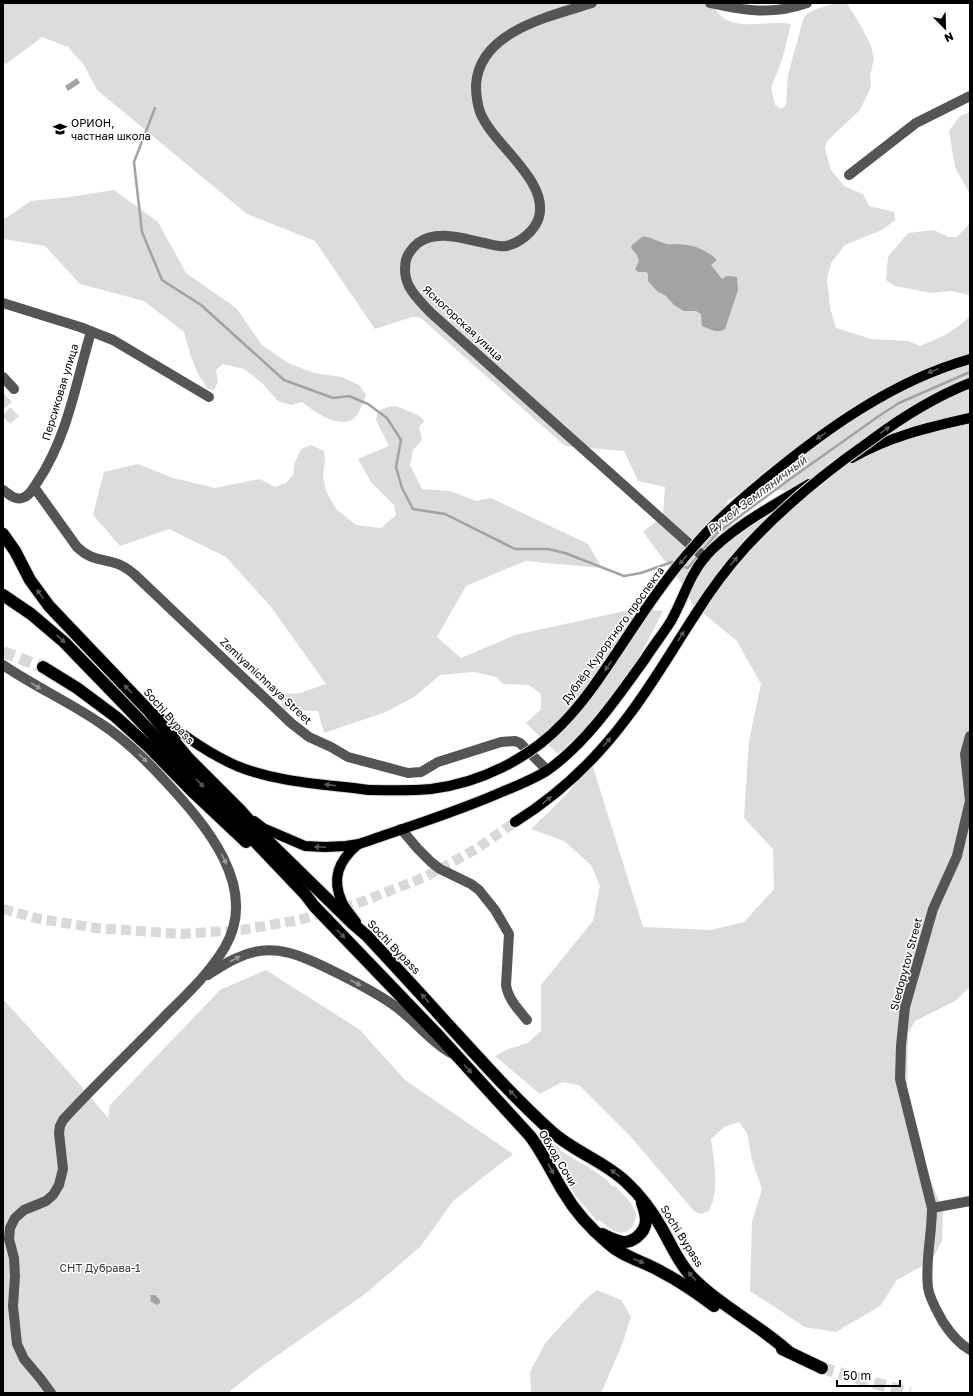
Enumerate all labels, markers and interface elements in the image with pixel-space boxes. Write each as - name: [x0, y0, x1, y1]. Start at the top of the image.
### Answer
- north arrow: [925, 8, 965, 48]
- text: N: [943, 30, 955, 45]
- place label: ОРИОН, частная школа: [71, 116, 151, 142]
- school or university icon: ОРИОН, частная школа: [52, 121, 68, 137]
- street label: Ясногорская улица: [421, 282, 506, 363]
- street label: Персиковая улица: [39, 342, 80, 442]
- one-way arrow: [927, 369, 939, 375]
- one-way arrow: [880, 426, 890, 434]
- one-way arrow: [816, 432, 826, 440]
- water label: Ручей Земляничный: [704, 452, 810, 537]
- one-way arrow: [678, 554, 687, 565]
- one-way arrow: [730, 556, 739, 566]
- street label: Дублёр Курортного проспекта: [559, 564, 667, 706]
- one-way arrow: [36, 589, 44, 599]
- one-way arrow: [677, 631, 685, 641]
- one-way arrow: [56, 635, 66, 644]
- street label: Zemlyanichnaya Street: [218, 635, 315, 726]
- one-way arrow: [604, 660, 611, 672]
- one-way arrow: [30, 682, 42, 689]
- one-way arrow: [123, 684, 133, 694]
- street label: Sochi Bypass: [141, 685, 197, 747]
- one-way arrow: [602, 737, 611, 748]
- one-way arrow: [138, 753, 148, 763]
- one-way arrow: [195, 778, 205, 788]
- one-way arrow: [324, 782, 336, 788]
- one-way arrow: [541, 796, 552, 805]
- one-way arrow: [314, 843, 326, 850]
- one-way arrow: [221, 853, 227, 865]
- street label: Sledopytov Street: [887, 916, 924, 1012]
- street label: Sochi Bypass: [365, 917, 424, 977]
- one-way arrow: [336, 929, 345, 939]
- one-way arrow: [229, 956, 240, 962]
- one-way arrow: [350, 980, 362, 986]
- one-way arrow: [421, 994, 430, 1003]
- one-way arrow: [464, 1064, 473, 1075]
- one-way arrow: [508, 1089, 518, 1099]
- street label: Обход Сочи: [537, 1127, 580, 1188]
- one-way arrow: [547, 1163, 554, 1175]
- one-way arrow: [610, 1169, 621, 1177]
- street label: Sochi Bypass: [658, 1203, 707, 1269]
- one-way arrow: [633, 1258, 644, 1264]
- park label: СНТ Дубрава-1: [60, 1261, 140, 1274]
- one-way arrow: [688, 1272, 697, 1281]
- scale bar: [837, 1362, 900, 1388]
- text: 50 m: [843, 1368, 871, 1383]

